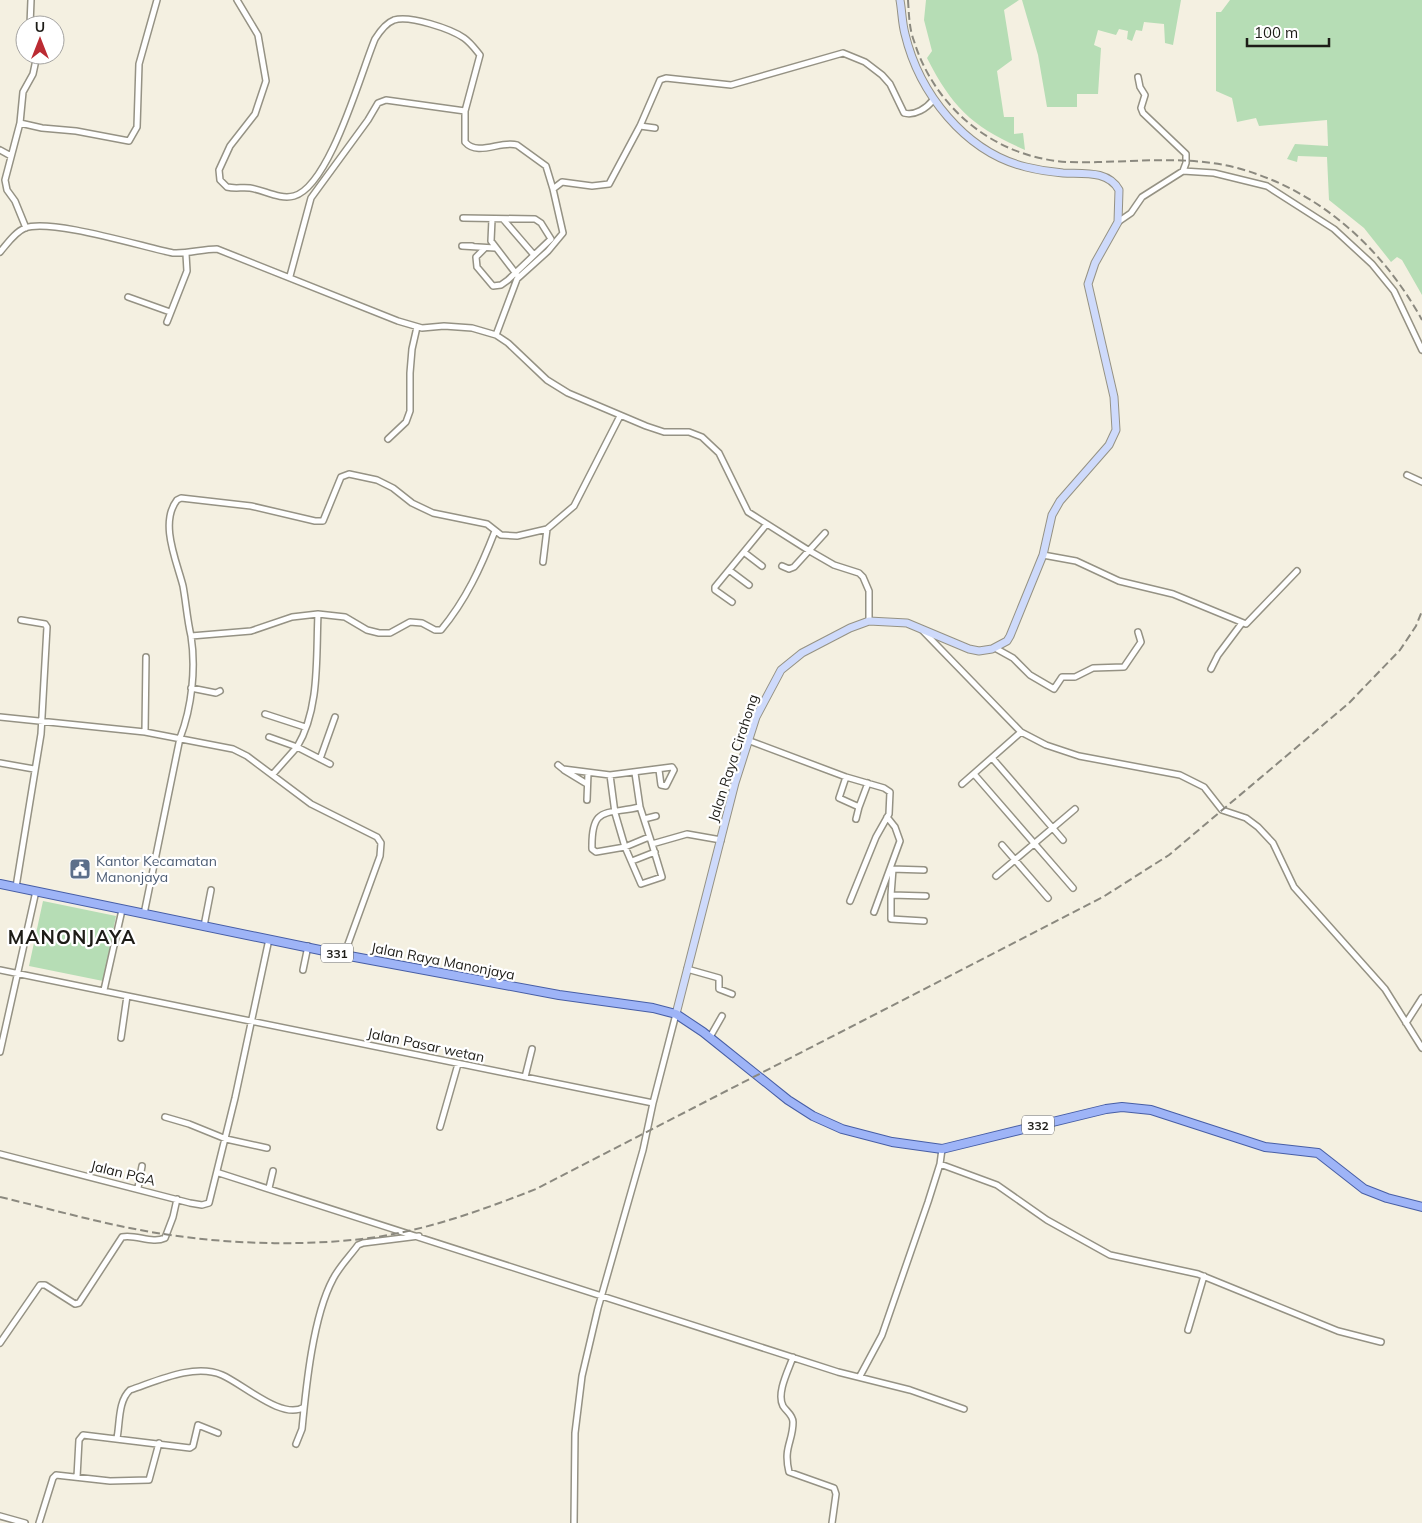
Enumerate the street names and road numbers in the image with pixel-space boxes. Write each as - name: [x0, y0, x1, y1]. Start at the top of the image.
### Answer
- street label: Jalan Raya Cirahong: [704, 692, 762, 824]
- street label: Jalan Raya Manonjaya: [370, 938, 516, 984]
- road number: 331: [321, 944, 353, 962]
- street label: Jalan Pasar wetan: [366, 1024, 486, 1066]
- road number: 332: [1022, 1116, 1054, 1134]
- street label: Jalan PGA: [89, 1156, 158, 1190]

